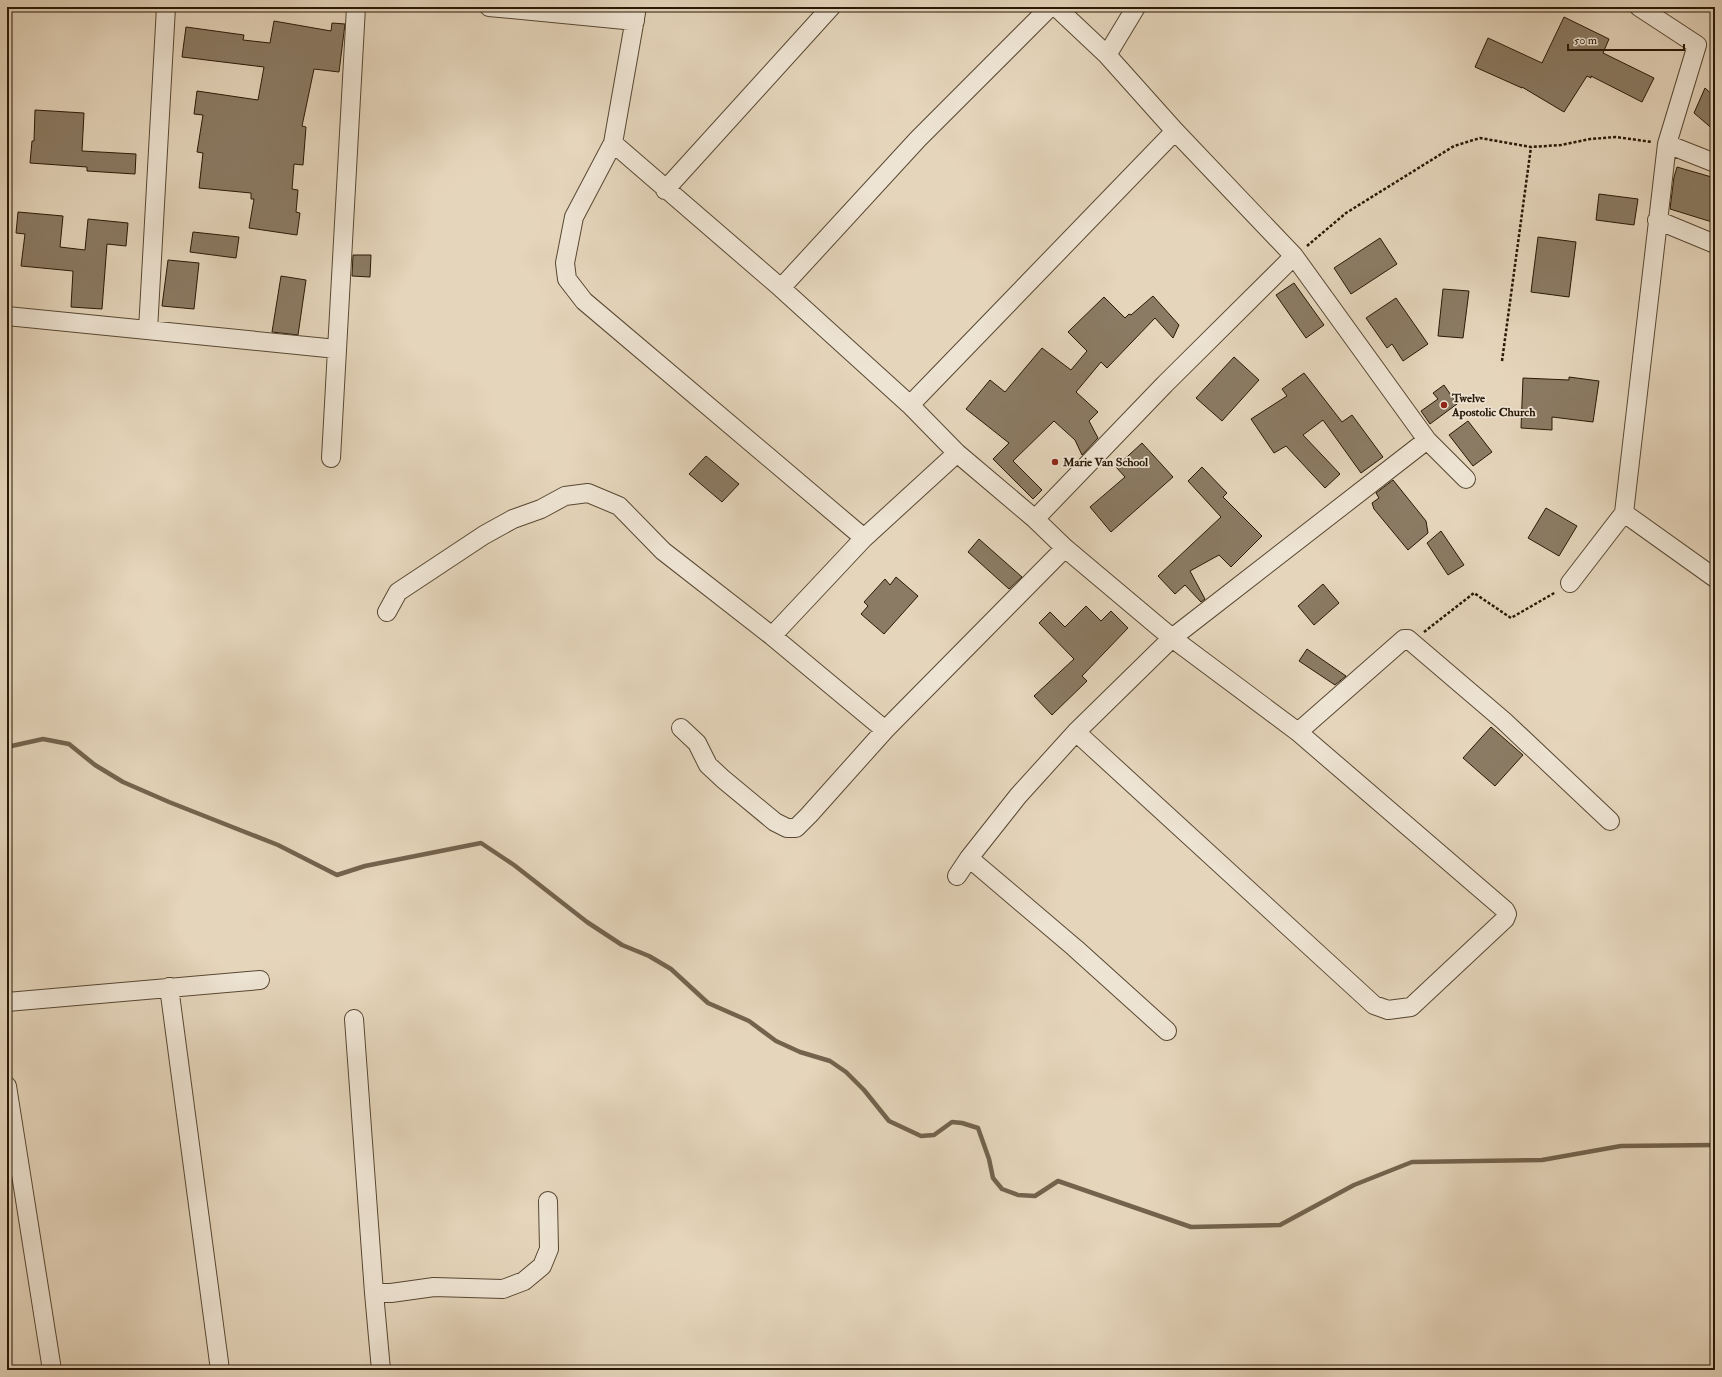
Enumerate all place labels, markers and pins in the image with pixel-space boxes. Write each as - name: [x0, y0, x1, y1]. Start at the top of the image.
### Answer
- place label: Twelve Apostolic Church: [1451, 391, 1536, 420]
- marker: Twelve Apostolic Church: [1439, 400, 1449, 410]
- place label: Marie Van School: [1062, 455, 1149, 470]
- marker: Marie Van School: [1050, 457, 1060, 467]

